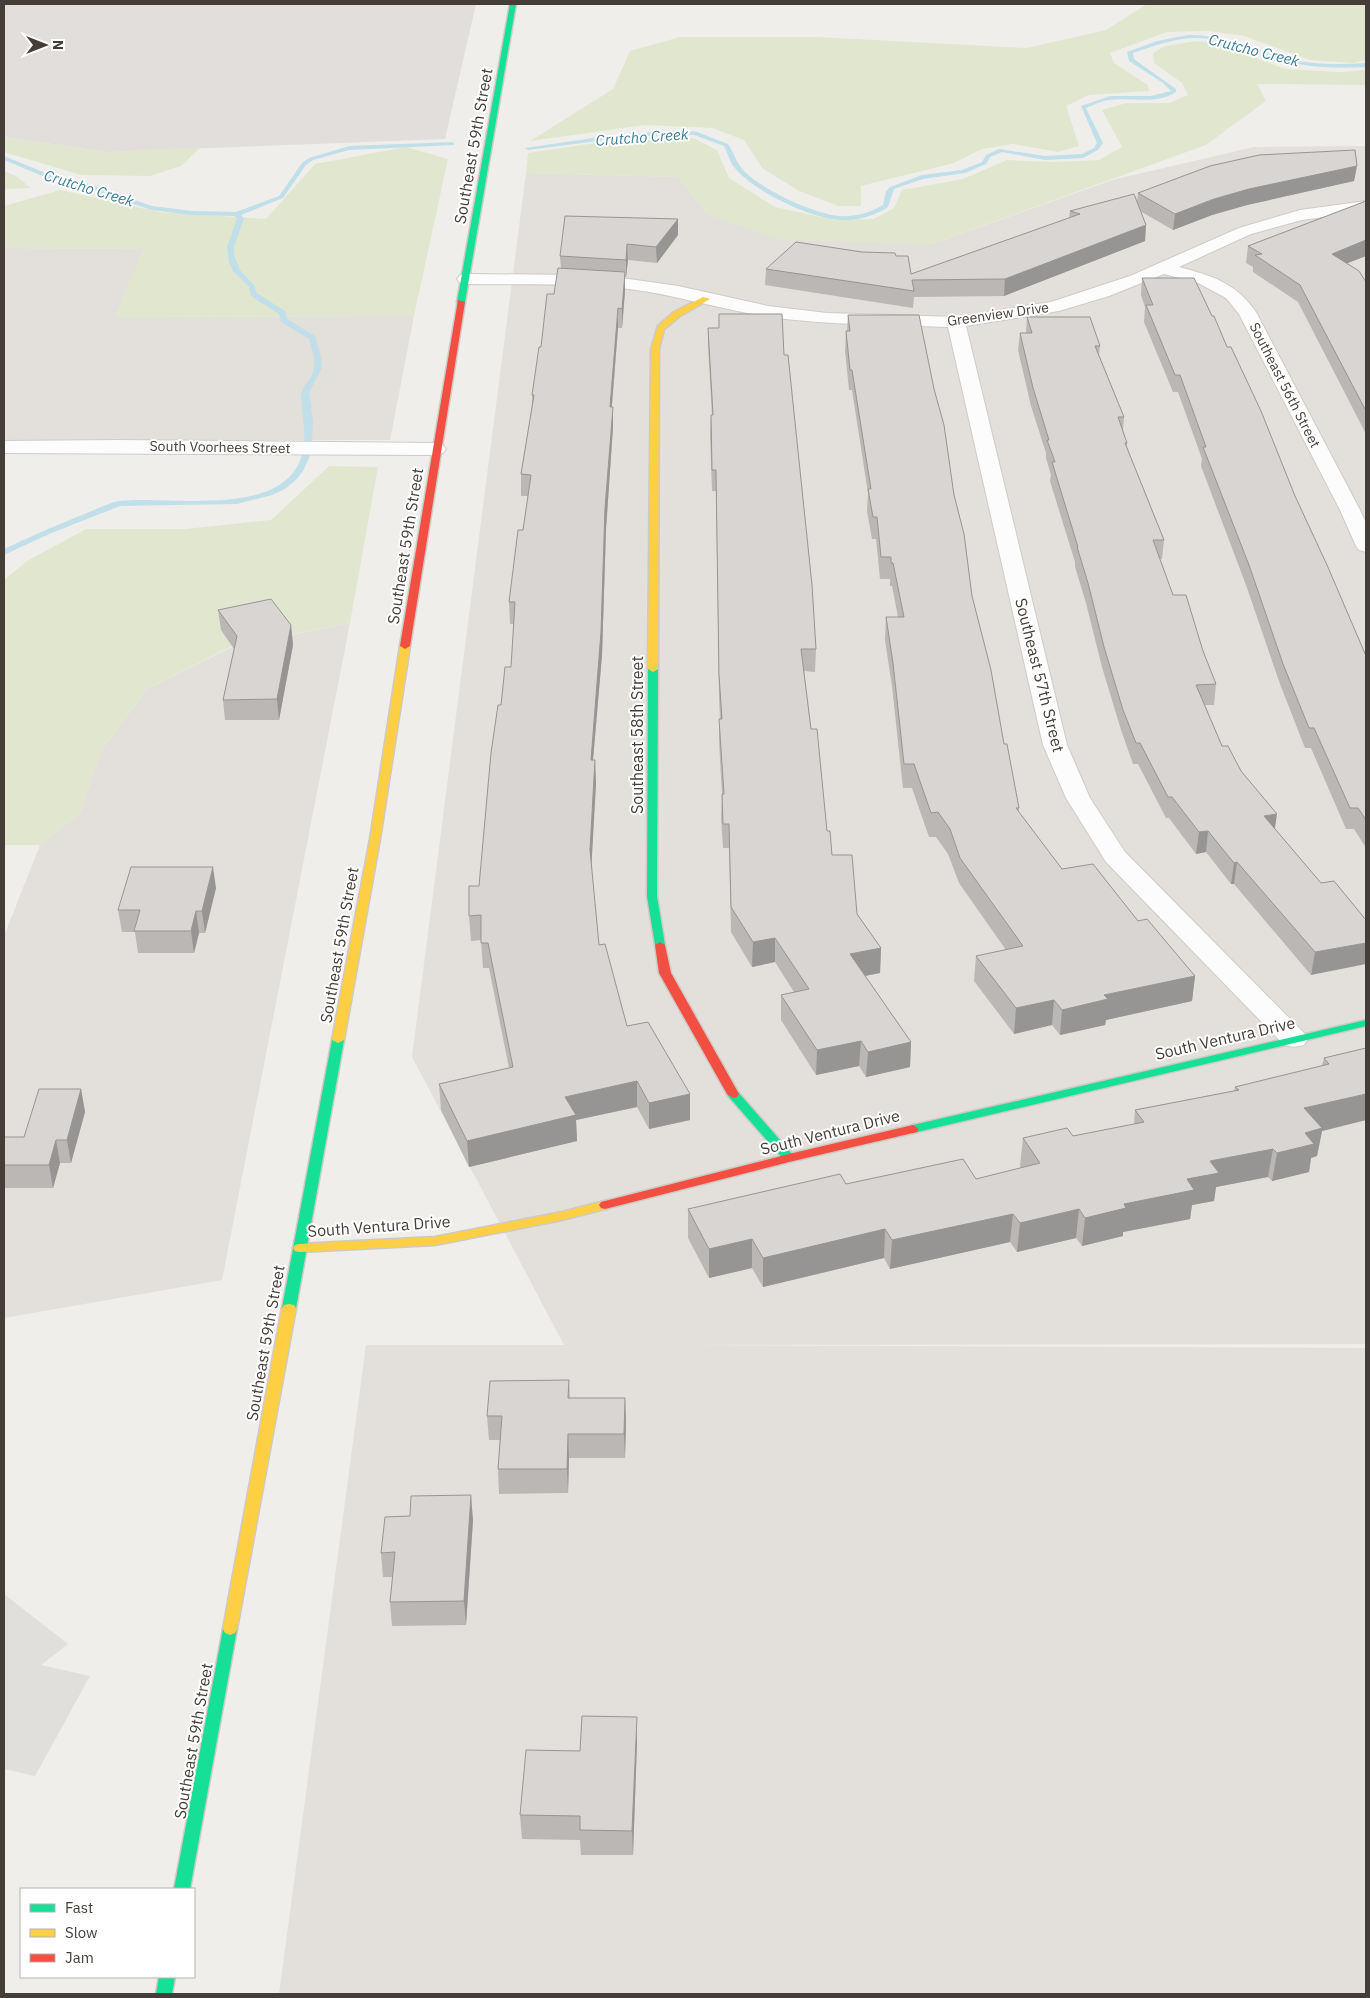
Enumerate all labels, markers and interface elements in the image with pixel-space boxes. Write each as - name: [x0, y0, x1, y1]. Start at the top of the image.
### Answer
- north arrow: [20, 20, 70, 70]
- water label: Crutcho Creek: [1207, 30, 1302, 70]
- text: N: [49, 40, 67, 50]
- street label: Southeast 59th Street: [449, 66, 497, 226]
- water label: Crutcho Creek: [595, 124, 689, 150]
- water label: Crutcho Creek: [42, 165, 136, 211]
- street label: Greenview Drive: [946, 298, 1050, 330]
- street label: Southeast 56th Street: [1246, 319, 1324, 451]
- street label: South Voorhees Street: [149, 437, 291, 457]
- street label: Southeast 59th Street: [383, 466, 427, 626]
- street label: Southeast 57th Street: [1011, 596, 1069, 754]
- street label: Southeast 58th Street: [627, 656, 647, 814]
- street label: Southeast 59th Street: [315, 865, 363, 1025]
- street label: South Ventura Drive: [1153, 1012, 1297, 1064]
- street label: South Ventura Drive: [758, 1105, 902, 1159]
- street label: South Ventura Drive: [307, 1211, 451, 1241]
- street label: Southeast 59th Street: [241, 1263, 289, 1423]
- street label: Southeast 59th Street: [169, 1661, 217, 1821]
- legend: [20, 1888, 195, 1978]
- text: Fast: [65, 1898, 93, 1917]
- text: Slow: [65, 1923, 98, 1942]
- text: Jam: [65, 1948, 94, 1967]

